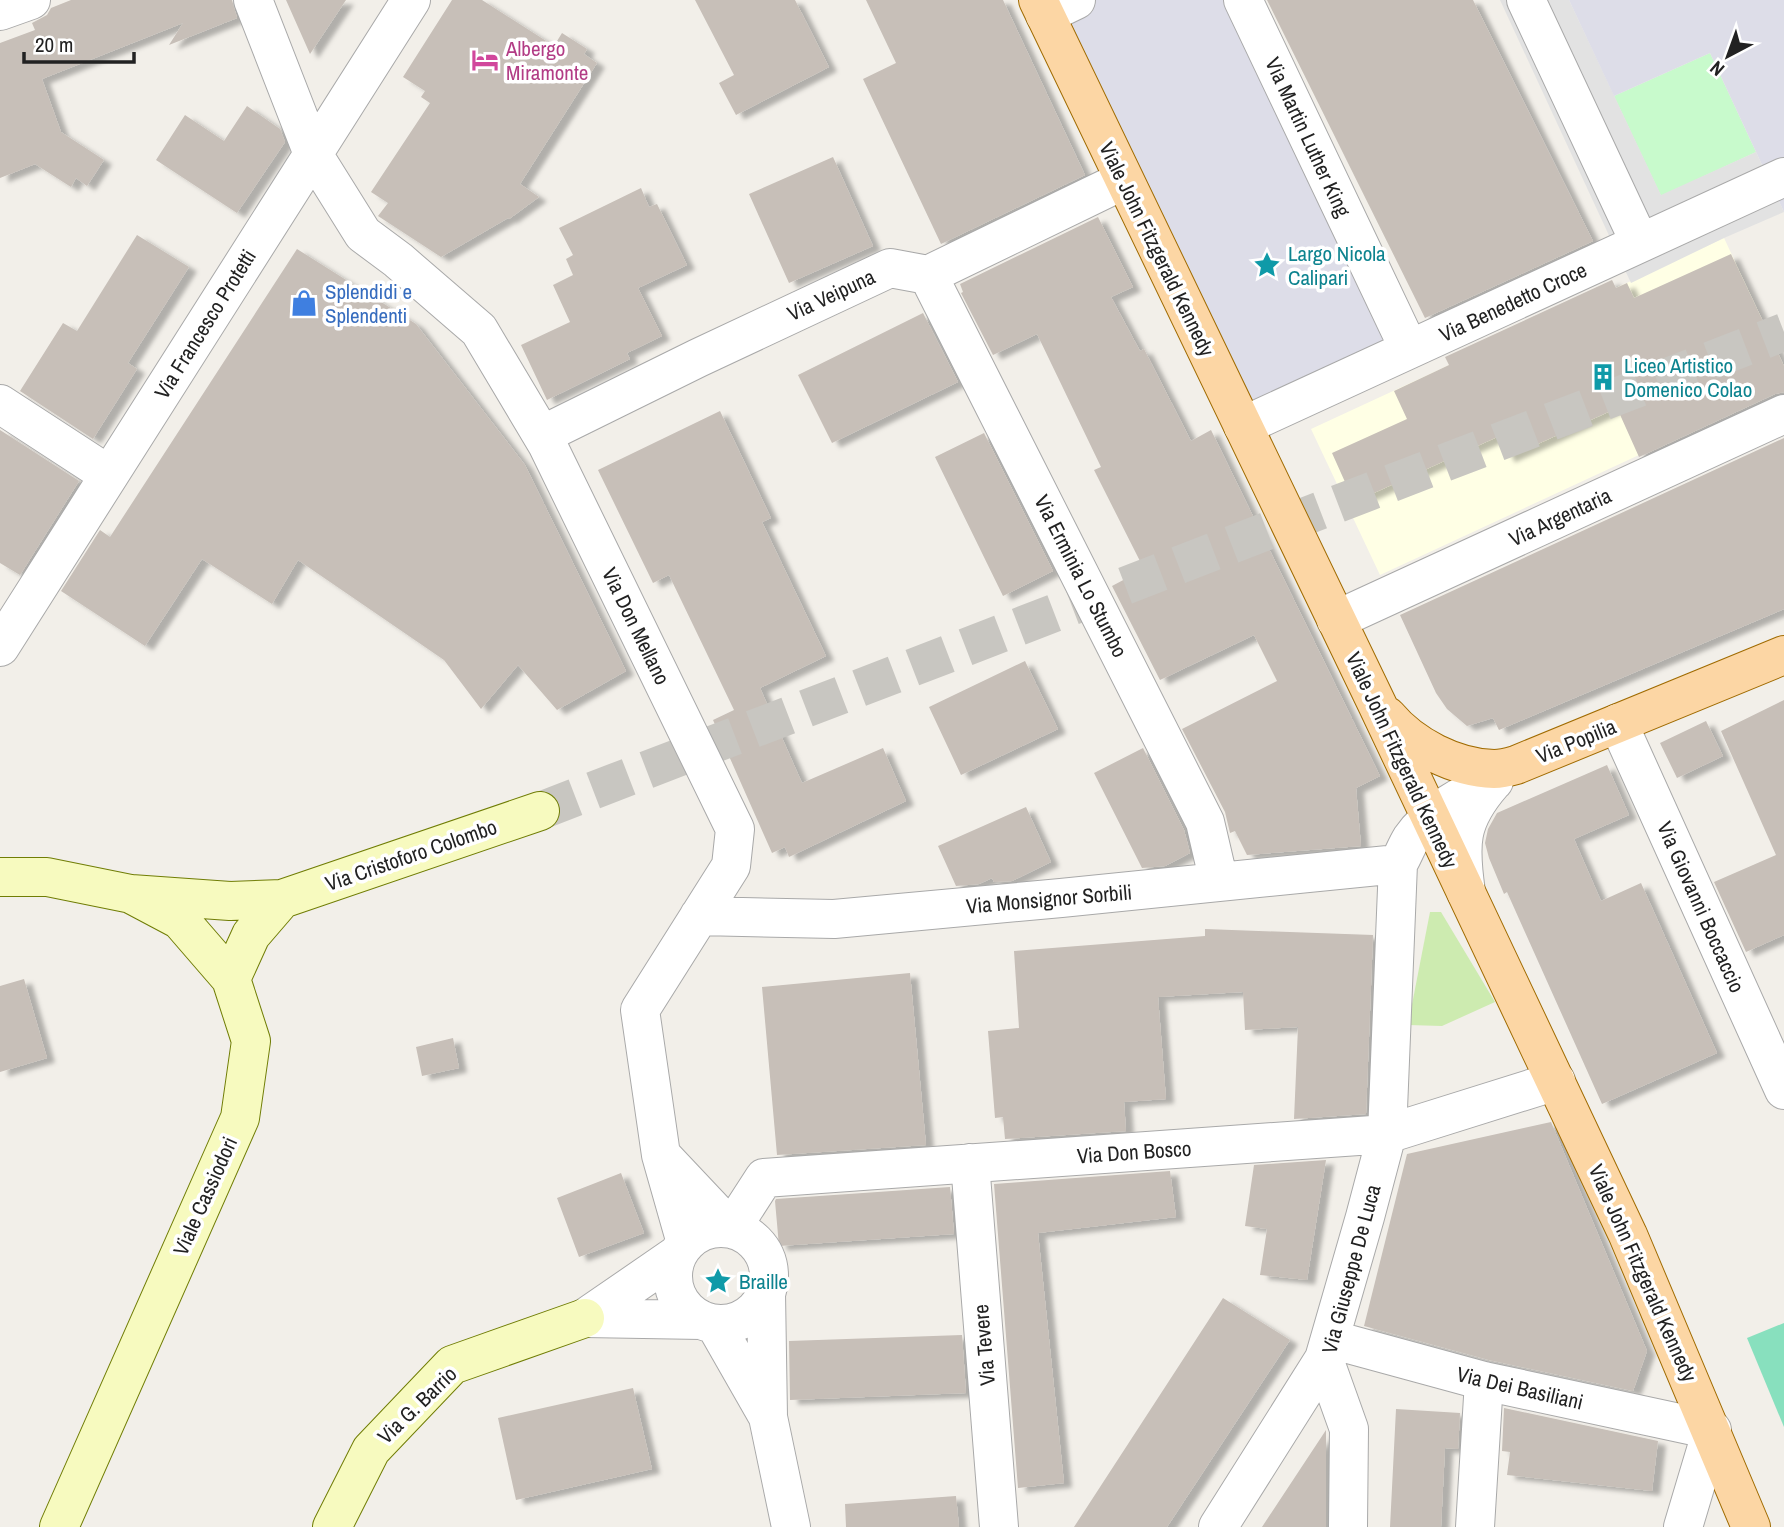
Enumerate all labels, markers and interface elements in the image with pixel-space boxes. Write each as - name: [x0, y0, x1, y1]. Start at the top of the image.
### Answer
- scale bar: [24, 21, 135, 65]
- north arrow: [1693, 21, 1763, 91]
- text: 20 m: [35, 30, 73, 59]
- place label: Albergo Miramonte: [505, 34, 588, 87]
- hotel icon: Albergo Miramonte: [470, 45, 500, 75]
- street label: Via Martin Luther King: [1258, 52, 1358, 222]
- text: N: [1704, 55, 1730, 82]
- street label: Viale John Fitzgerald Kennedy: [1092, 137, 1222, 361]
- place label: Largo Nicola Calipari: [1288, 239, 1386, 292]
- street label: Via Francesco Protetti: [147, 244, 263, 404]
- place icon: Largo Nicola Calipari: [1252, 250, 1282, 280]
- street label: Via Benedetto Croce: [1435, 255, 1591, 349]
- street label: Via Veipuna: [782, 262, 880, 328]
- place label: Splendidi e Splendenti: [325, 277, 412, 330]
- shop icon: Splendidi e Splendenti: [289, 288, 319, 318]
- place label: Liceo Artistico Domenico Colao: [1624, 351, 1752, 404]
- building icon: Liceo Artistico Domenico Colao: [1588, 362, 1618, 392]
- street label: Via Argentaria: [1504, 480, 1616, 553]
- street label: Via Erminia Lo Stumbo: [1028, 490, 1134, 662]
- street label: Via Don Mellano: [595, 563, 677, 689]
- street label: Viale John Fitzgerald Kennedy: [1339, 647, 1465, 873]
- street label: Via Popilia: [1532, 712, 1621, 770]
- street label: Via Cristoforo Colombo: [321, 812, 501, 898]
- street label: Via Giovanni Boccaccio: [1650, 817, 1752, 997]
- street label: Via Monsignor Sorbili: [965, 877, 1133, 921]
- street label: Viale Cassiodori: [166, 1132, 244, 1260]
- street label: Via Don Bosco: [1076, 1134, 1192, 1170]
- street label: Viale John Fitzgerald Kennedy: [1582, 1160, 1704, 1387]
- street label: Via Giuseppe De Luca: [1314, 1181, 1388, 1357]
- place icon: Braille: [703, 1266, 733, 1296]
- place label: Braille: [739, 1267, 788, 1296]
- street label: Via Tevere: [966, 1303, 1002, 1387]
- street label: Via Dei Basiliani: [1454, 1359, 1586, 1417]
- street label: Via G. Barrio: [371, 1360, 463, 1450]

